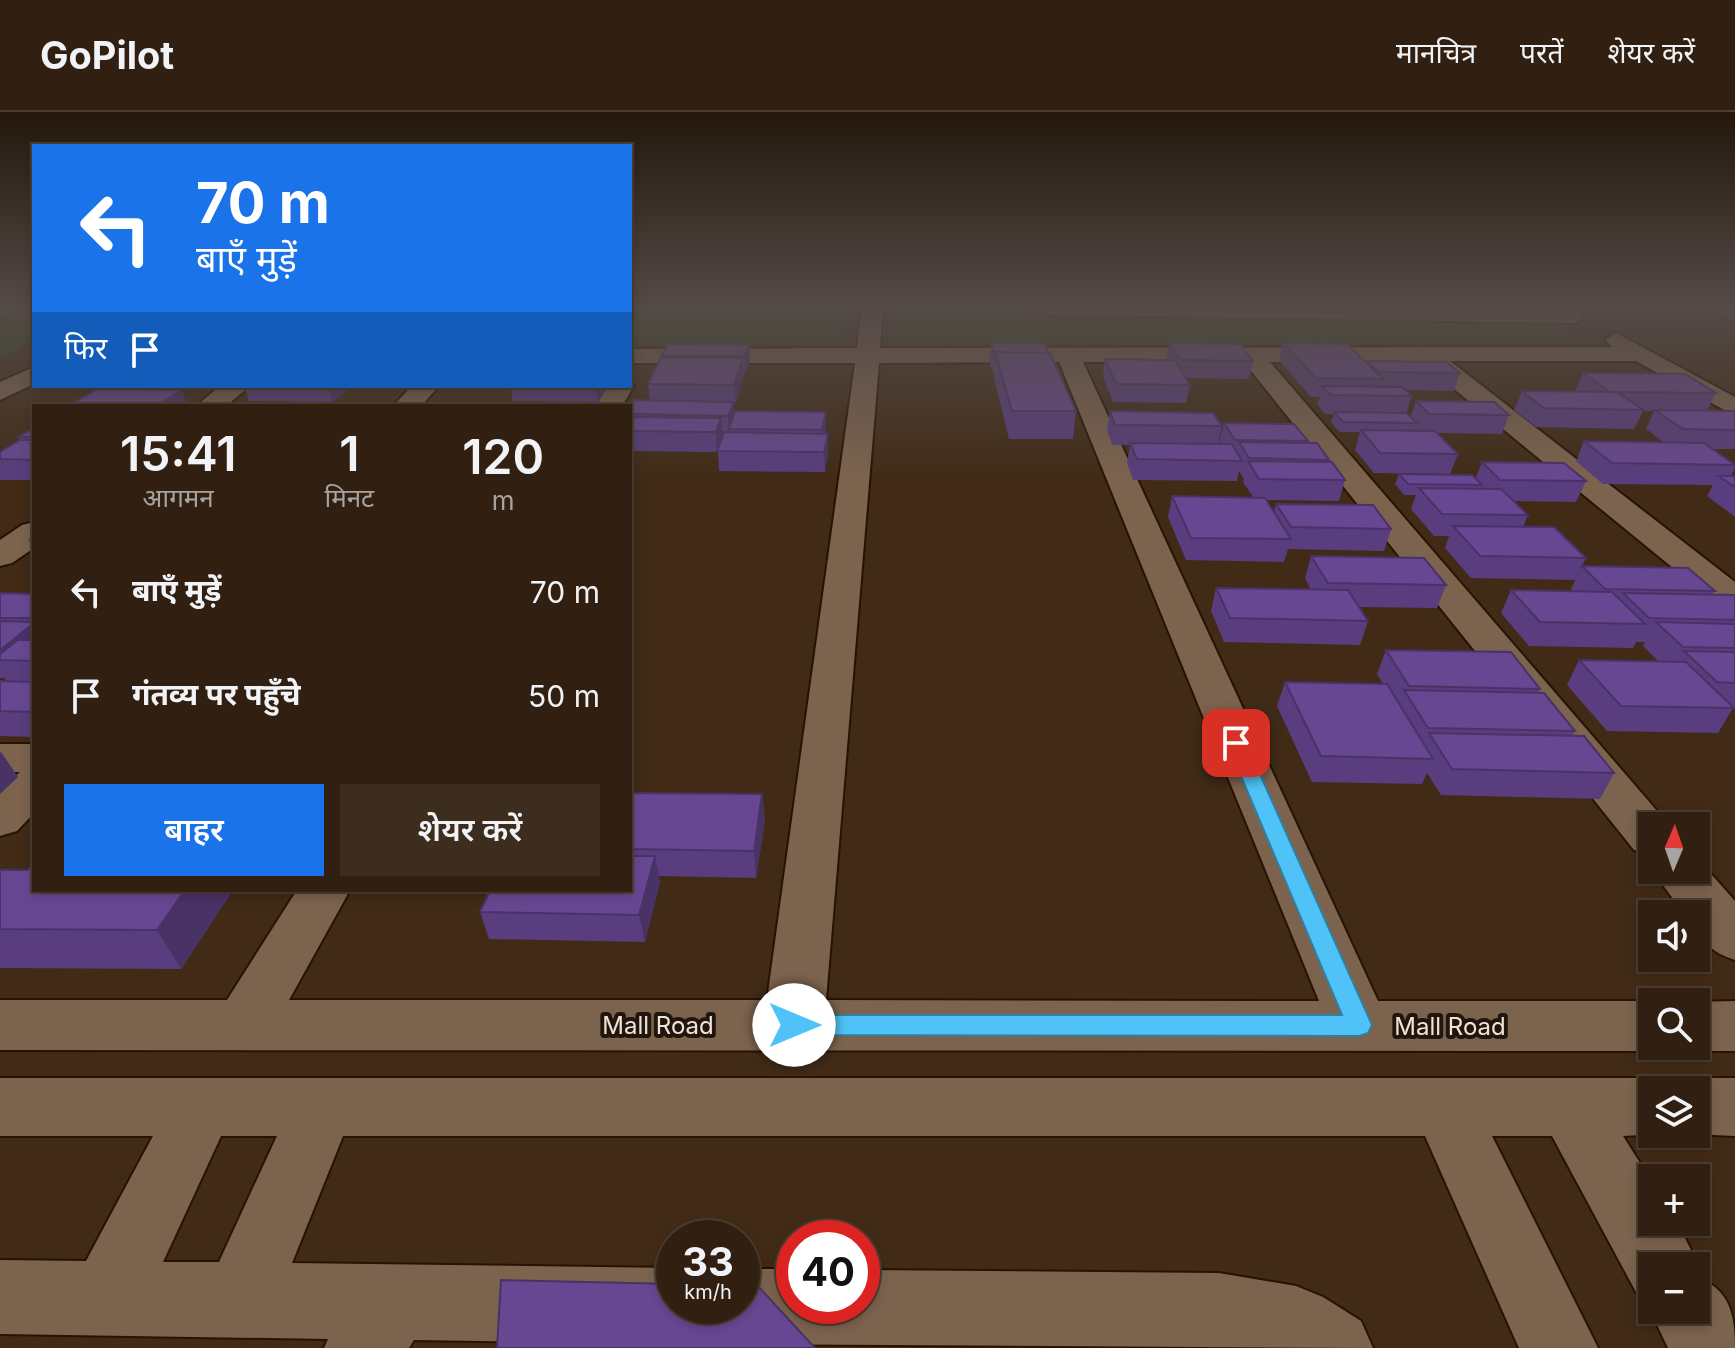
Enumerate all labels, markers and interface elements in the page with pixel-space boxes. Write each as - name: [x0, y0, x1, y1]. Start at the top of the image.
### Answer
- text: GoPilot: [40, 32, 174, 78]
- text: मानचित्र: [1396, 36, 1476, 70]
- text: परतें: [1520, 36, 1563, 70]
- text: शेयर करें: [1607, 36, 1695, 70]
- text: 70 m: [196, 169, 330, 237]
- icon: left: [64, 176, 168, 280]
- text: बाएँ मुड़ें: [196, 237, 297, 281]
- icon: arrive: [123, 328, 167, 372]
- text: फिर: [64, 330, 107, 366]
- text: 15:41: [120, 424, 236, 483]
- text: 1: [339, 424, 359, 483]
- text: 120: [462, 427, 544, 486]
- text: आगमन: [143, 482, 214, 513]
- text: मिनट: [324, 482, 374, 513]
- text: m: [492, 485, 515, 516]
- icon: left: [64, 570, 108, 614]
- text: बाएँ मुड़ें: [132, 572, 221, 608]
- text: 70 m: [530, 574, 600, 610]
- icon: arrive: [64, 674, 108, 718]
- text: गंतव्य पर पहुँचे: [132, 676, 300, 712]
- text: 50 m: [528, 678, 600, 714]
- pin: [1202, 709, 1270, 777]
- icon: arrive: [1214, 721, 1258, 765]
- button: बाहर: [64, 784, 324, 876]
- button: शेयर करें: [340, 784, 600, 876]
- north arrow: [1638, 812, 1710, 884]
- map controls: [1638, 812, 1710, 1324]
- button: sound: [1638, 900, 1710, 972]
- position arrow: [752, 983, 836, 1067]
- button: search: [1638, 988, 1710, 1060]
- street label: Mall Road: [602, 1011, 714, 1040]
- street label: Mall Road: [1394, 1012, 1506, 1041]
- button: layers: [1638, 1076, 1710, 1148]
- button: +: [1638, 1164, 1710, 1236]
- speed limit sign: 40: [776, 1220, 880, 1324]
- text: 33: [682, 1237, 734, 1286]
- button: −: [1638, 1252, 1710, 1324]
- text: km/h: [684, 1280, 732, 1304]

